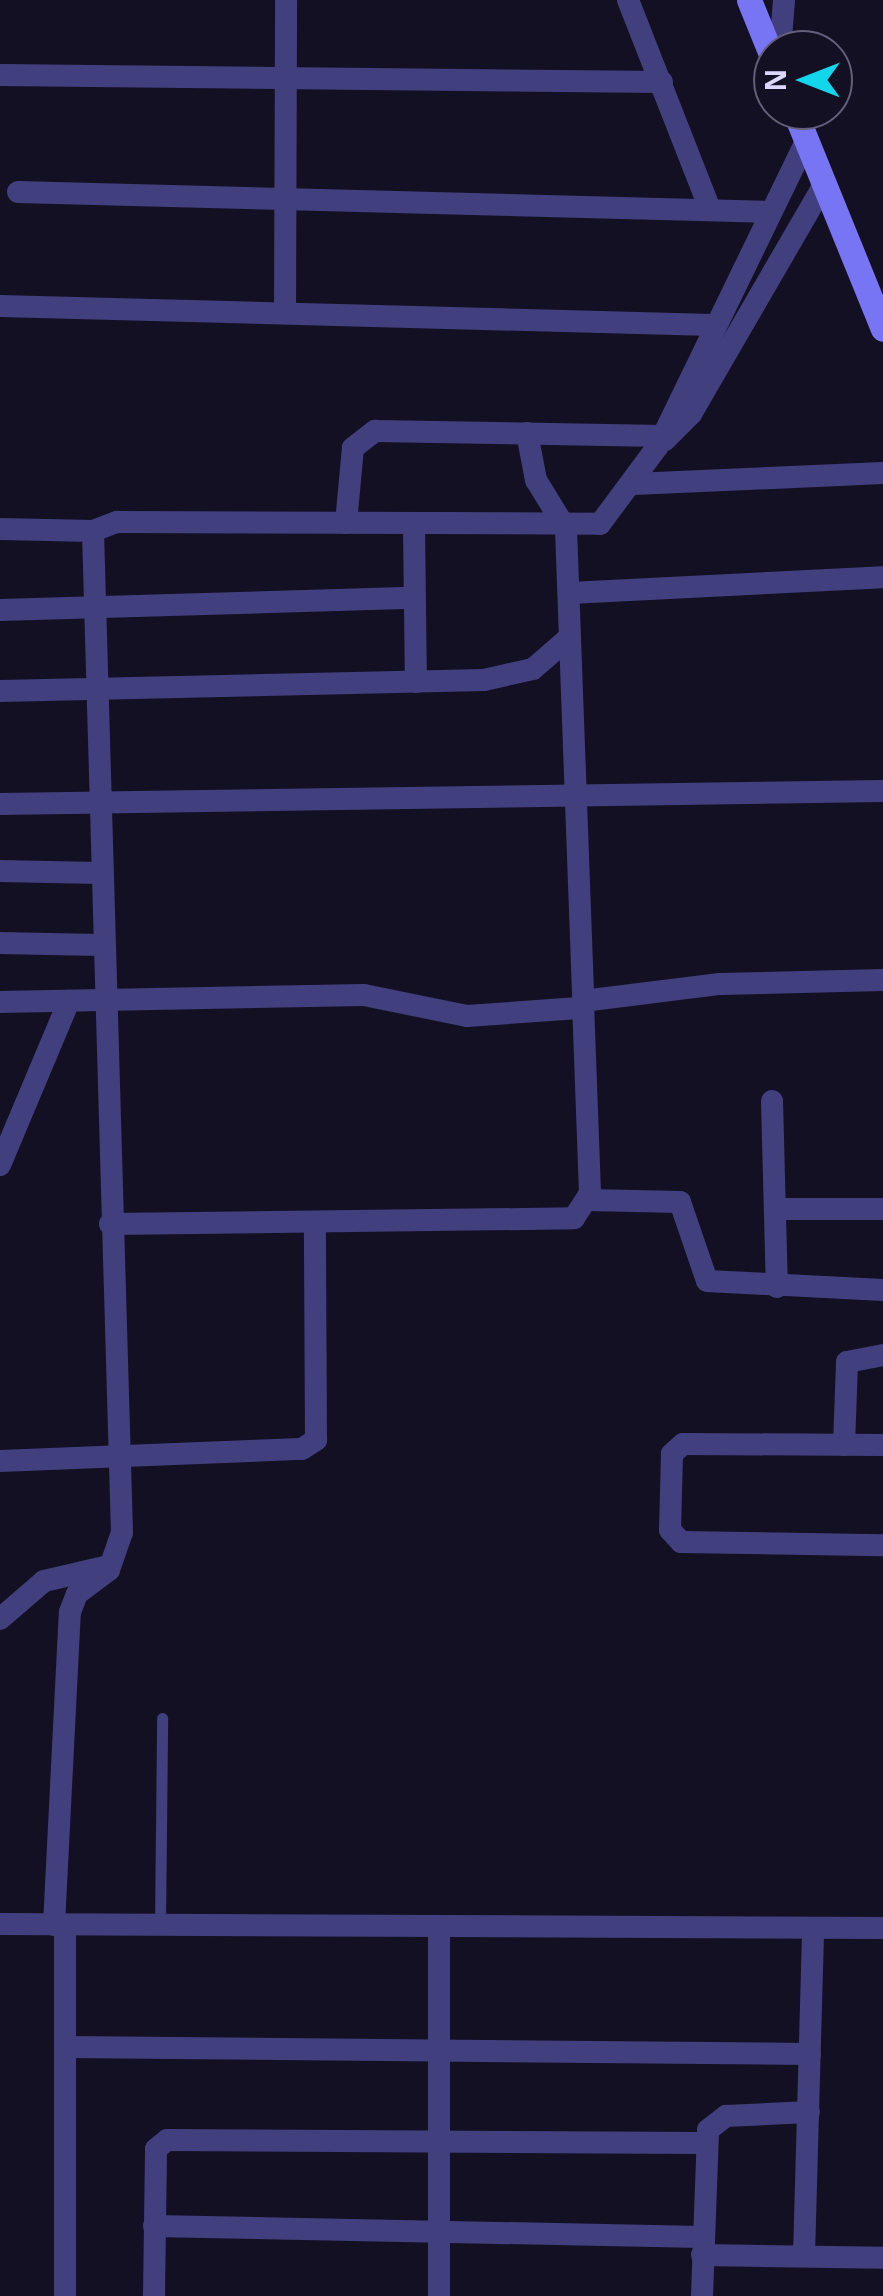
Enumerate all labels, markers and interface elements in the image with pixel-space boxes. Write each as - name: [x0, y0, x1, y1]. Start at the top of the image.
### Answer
- north arrow: [753, 30, 853, 130]
- text: N: [756, 69, 794, 91]

